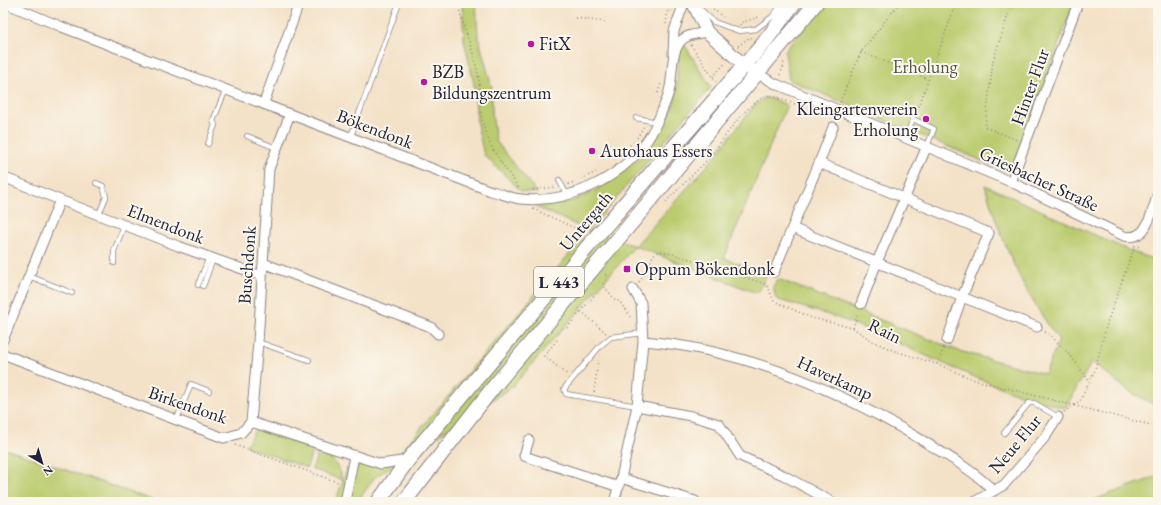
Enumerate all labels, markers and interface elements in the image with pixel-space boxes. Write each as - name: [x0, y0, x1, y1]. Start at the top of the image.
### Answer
- place label: FitX: [539, 32, 571, 55]
- marker: FitX: [526, 39, 536, 49]
- street label: Hinter Flur: [1005, 45, 1054, 128]
- park label: Erholung: [892, 55, 958, 78]
- place label: BZB Bildungszentrum: [432, 60, 552, 104]
- marker: BZB Bildungszentrum: [419, 77, 429, 87]
- place label: Kleingartenverein Erholung: [796, 97, 918, 141]
- street label: Bökendonk: [334, 103, 417, 154]
- marker: Kleingartenverein Erholung: [921, 114, 931, 124]
- place label: Autohaus Essers: [599, 139, 712, 162]
- street label: Griesbacher Straße: [976, 141, 1103, 216]
- marker: Autohaus Essers: [587, 146, 597, 156]
- street label: Untergath: [554, 186, 617, 255]
- street label: Elmendonk: [124, 198, 209, 249]
- street label: Buschdonk: [232, 224, 261, 305]
- place label: Oppum Bökendonk: [635, 257, 775, 280]
- marker: Oppum Bökendonk: [622, 264, 632, 274]
- road number: L 443: [534, 267, 584, 297]
- street label: Rain: [865, 313, 906, 349]
- street label: Haverkamp: [794, 350, 877, 405]
- street label: Birkendonk: [146, 380, 231, 429]
- street label: Neue Flur: [983, 409, 1046, 478]
- north arrow: [22, 443, 62, 483]
- text: N: [40, 463, 56, 479]

